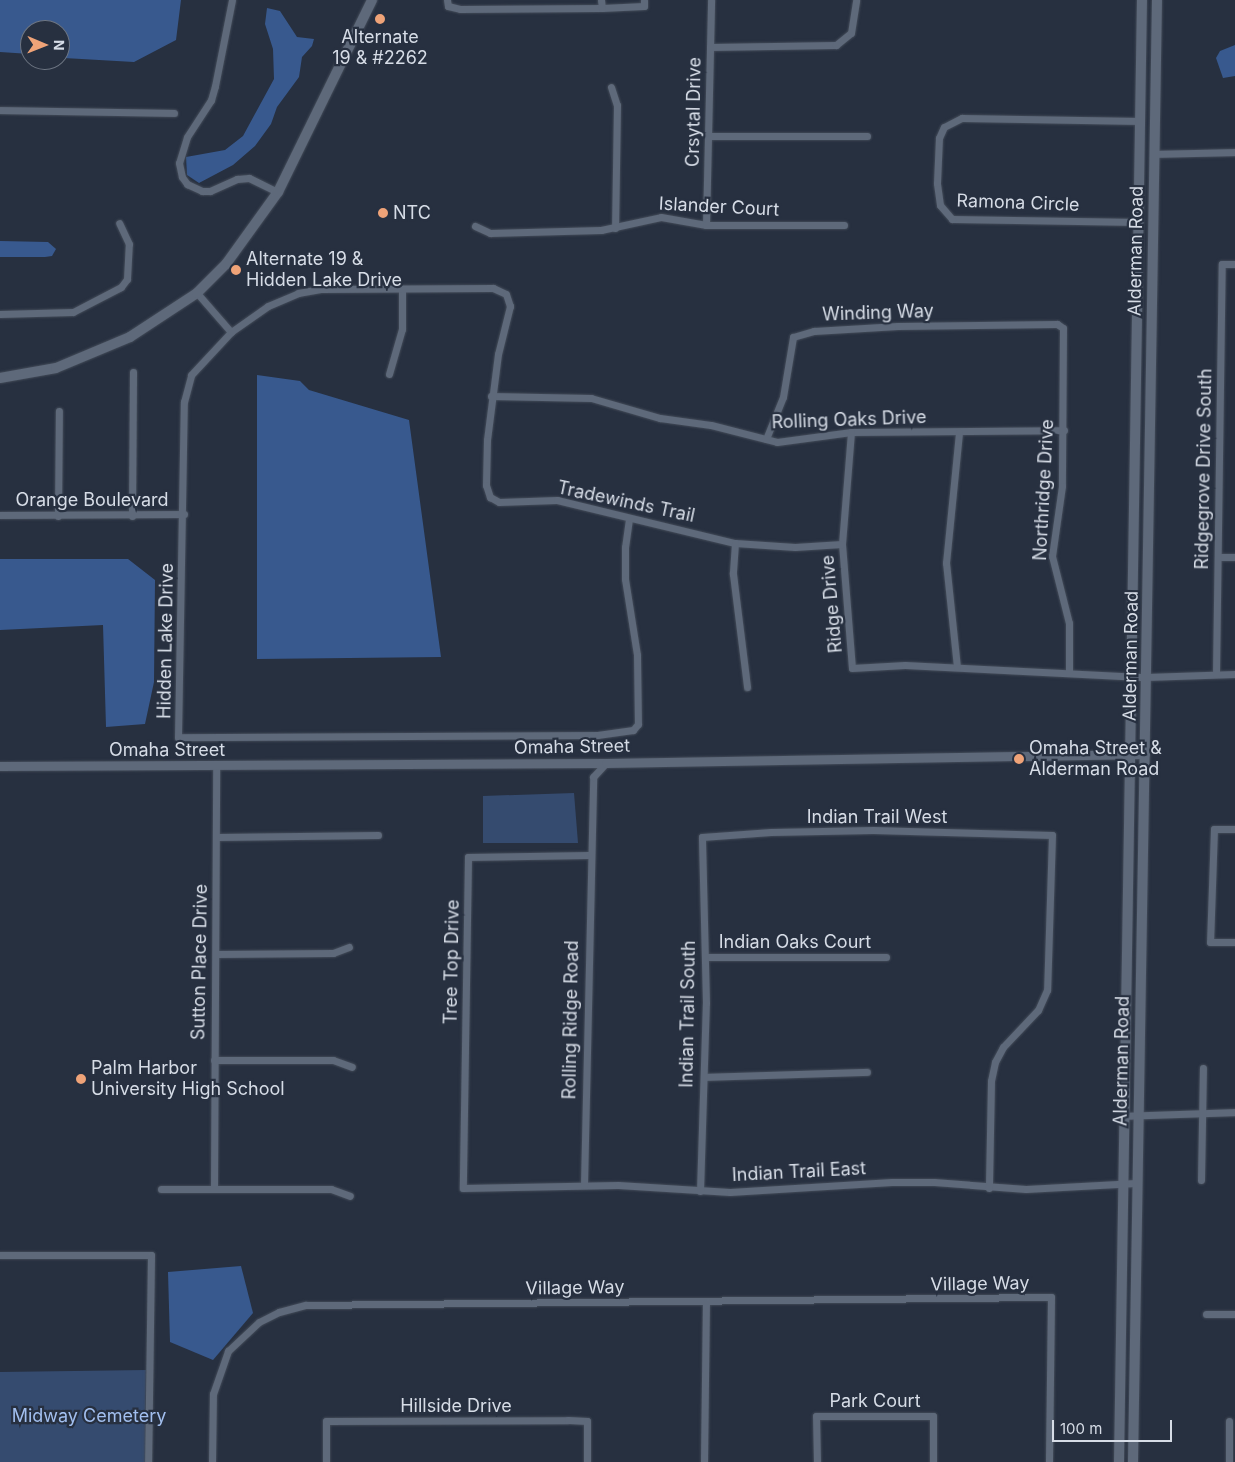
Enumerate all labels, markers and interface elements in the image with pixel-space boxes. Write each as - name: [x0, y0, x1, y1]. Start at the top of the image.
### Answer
- marker: Alternate 19 & #2262: [374, 13, 386, 25]
- north arrow: [20, 20, 70, 70]
- place label: Alternate 19 & #2262: [332, 27, 428, 70]
- text: N: [51, 40, 68, 51]
- street label: Crsytal Drive: [682, 57, 706, 167]
- street label: Alderman Road: [1124, 186, 1148, 316]
- street label: Ramona Circle: [956, 190, 1080, 216]
- street label: Islander Court: [658, 193, 780, 221]
- place label: NTC: [393, 202, 431, 224]
- marker: NTC: [377, 207, 389, 219]
- place label: Alternate 19 & Hidden Lake Drive: [246, 249, 402, 292]
- marker: Alternate 19 & Hidden Lake Drive: [230, 264, 242, 276]
- street label: Winding Way: [822, 300, 934, 326]
- street label: Ridgegrove Drive South: [1191, 368, 1217, 570]
- street label: Rolling Oaks Drive: [771, 407, 927, 433]
- street label: Northridge Drive: [1030, 419, 1058, 561]
- street label: Tradewinds Trail: [555, 477, 697, 527]
- street label: Orange Boulevard: [15, 489, 169, 511]
- street label: Ridge Drive: [817, 554, 847, 654]
- street label: Hidden Lake Drive: [154, 563, 178, 719]
- street label: Alderman Road: [1119, 591, 1143, 721]
- street label: Omaha Street: [514, 735, 630, 759]
- place label: Omaha Street & Alderman Road: [1029, 738, 1162, 781]
- street label: Omaha Street: [109, 739, 225, 761]
- marker: Omaha Street & Alderman Road: [1013, 753, 1025, 765]
- street label: Indian Trail West: [807, 806, 947, 828]
- street label: Sutton Place Drive: [188, 884, 212, 1040]
- street label: Tree Top Drive: [440, 899, 464, 1025]
- street label: Indian Oaks Court: [719, 931, 871, 953]
- street label: Rolling Ridge Road: [559, 940, 583, 1100]
- street label: Indian Trail South: [676, 940, 700, 1088]
- street label: Alderman Road: [1110, 996, 1134, 1126]
- place label: Palm Harbor University High School: [91, 1058, 285, 1100]
- marker: Palm Harbor University High School: [75, 1073, 87, 1085]
- street label: Indian Trail East: [731, 1158, 867, 1186]
- street label: Village Way: [930, 1272, 1030, 1296]
- street label: Village Way: [525, 1276, 625, 1300]
- street label: Park Court: [829, 1390, 921, 1412]
- street label: Hillside Drive: [400, 1395, 512, 1417]
- park label: Midway Cemetery: [12, 1405, 166, 1427]
- scale bar: [1055, 1410, 1175, 1442]
- text: 100 m: [1060, 1419, 1102, 1438]

